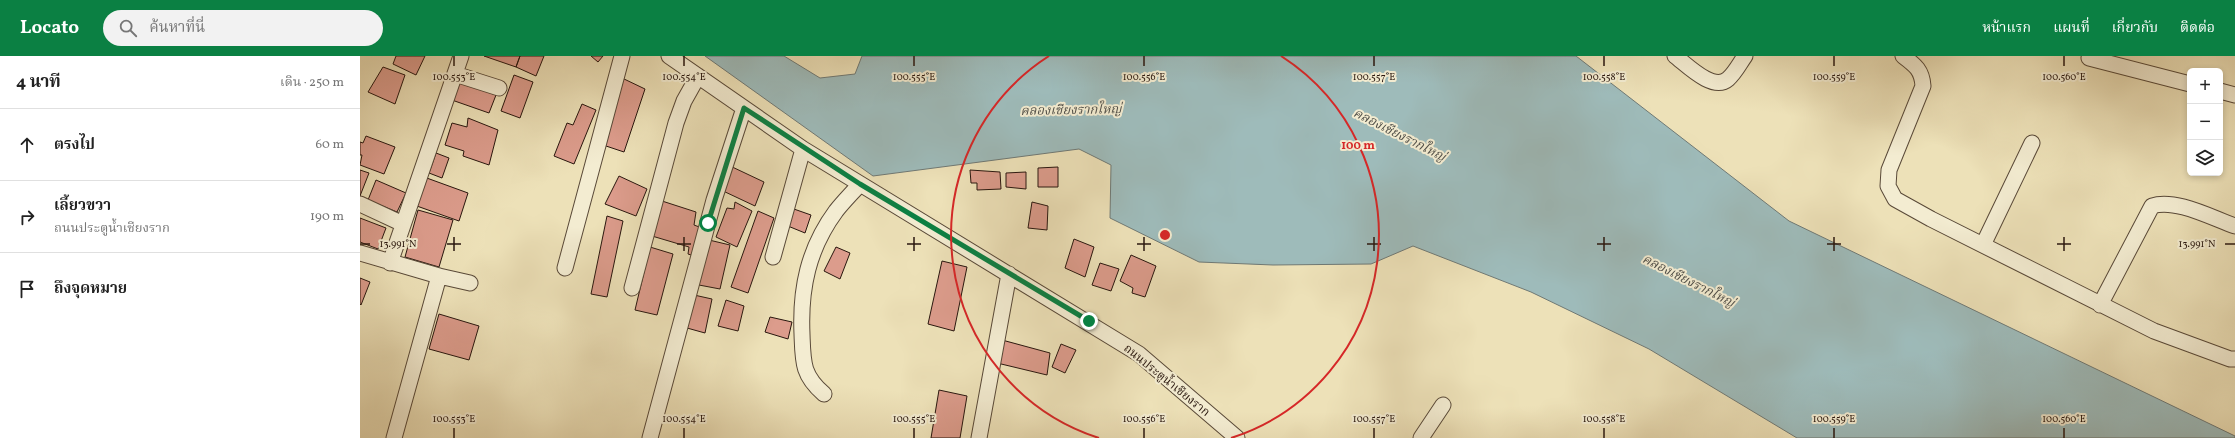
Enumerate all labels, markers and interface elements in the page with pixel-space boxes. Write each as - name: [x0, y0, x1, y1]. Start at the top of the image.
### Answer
- search box: [103, 10, 383, 46]
- text: Locato: [20, 15, 79, 41]
- icon: search: [117, 17, 139, 39]
- text: ค้นหาที่นี่: [149, 18, 205, 39]
- text: หน้าแรก: [1982, 19, 2031, 38]
- text: แผนที่: [2053, 19, 2090, 38]
- text: เกี่ยวกับ: [2112, 19, 2158, 38]
- text: ติดต่อ: [2180, 19, 2215, 38]
- map controls: [2187, 68, 2223, 176]
- button: +: [2187, 68, 2223, 104]
- text: 100.553°E: [433, 70, 475, 84]
- text: 100.554°E: [662, 70, 706, 84]
- text: 100.555°E: [893, 70, 935, 84]
- text: 100.556°E: [1123, 70, 1165, 84]
- text: 100.557°E: [1353, 70, 1395, 84]
- text: 100.558°E: [1583, 70, 1625, 84]
- text: 100.559°E: [1813, 70, 1855, 84]
- text: 100.560°E: [2042, 70, 2086, 84]
- text: 4 นาที: [16, 71, 61, 94]
- text: เดิน · 250 m: [280, 74, 344, 92]
- water label: คลองเชียงรากใหญ่: [1020, 99, 1124, 121]
- water label: คลองเชียงรากใหญ่: [1350, 103, 1451, 168]
- button: −: [2187, 104, 2223, 140]
- icon: ahead: [16, 134, 38, 156]
- text: ตรงไป: [54, 135, 95, 156]
- text: 60 m: [316, 136, 344, 154]
- text: 100 m: [1341, 138, 1375, 154]
- button: layers: [2187, 140, 2223, 176]
- text: เลี้ยวขวา: [54, 196, 111, 217]
- icon: right: [16, 206, 38, 228]
- text: 190 m: [310, 208, 344, 226]
- route start: [699, 214, 717, 232]
- text: ถนนประตูน้ำเชียงราก: [54, 220, 170, 238]
- centre of rings: [1158, 228, 1172, 242]
- text: 13.991°N: [380, 237, 417, 251]
- text: 13.991°N: [2179, 237, 2216, 251]
- water label: คลองเชียงรากใหญ่: [1639, 249, 1740, 314]
- icon: arrive: [16, 278, 38, 300]
- text: ถึงจุดหมาย: [54, 279, 127, 300]
- route end: [1080, 312, 1098, 330]
- street label: ถนนประตูน้ำเชียงราก: [1120, 339, 1214, 421]
- text: 100.553°E: [433, 412, 475, 426]
- text: 100.554°E: [662, 412, 706, 426]
- text: 100.555°E: [893, 412, 935, 426]
- text: 100.556°E: [1123, 412, 1165, 426]
- text: 100.557°E: [1353, 412, 1395, 426]
- text: 100.558°E: [1583, 412, 1625, 426]
- text: 100.559°E: [1813, 412, 1855, 426]
- text: 100.560°E: [2042, 412, 2086, 426]

